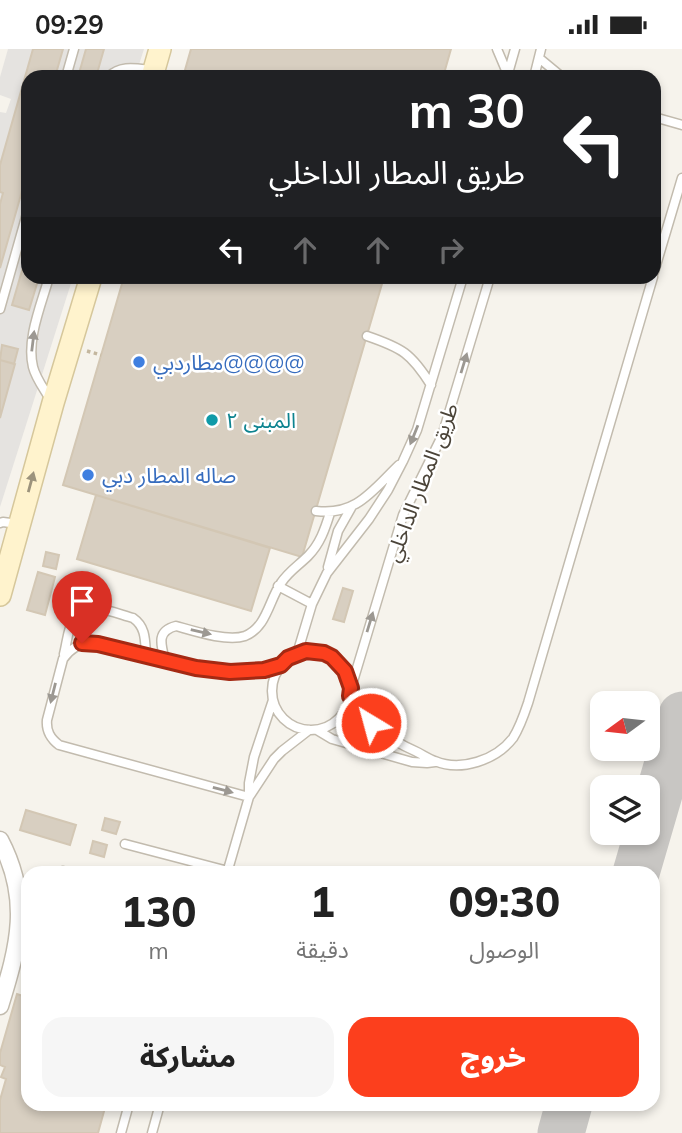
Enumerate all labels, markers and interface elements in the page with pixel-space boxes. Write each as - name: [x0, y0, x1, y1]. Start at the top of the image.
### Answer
- text: 09:29: [35, 8, 104, 41]
- text: 30 m: [409, 79, 525, 140]
- icon: left: [549, 98, 640, 189]
- text: طريق المطار الداخلي: [269, 152, 525, 192]
- icon: left: [213, 231, 251, 269]
- icon: ahead: [286, 231, 324, 269]
- icon: ahead: [359, 231, 397, 269]
- icon: right: [432, 231, 470, 269]
- one-way arrow: [27, 330, 38, 352]
- place label: مطاردبي@@@@: [153, 349, 305, 379]
- one-way arrow: [460, 353, 470, 374]
- marker: مطاردبي@@@@: [131, 354, 147, 370]
- street label: طريق المطار الداخلي: [379, 399, 467, 567]
- place label: المبنى ٢: [226, 407, 296, 433]
- marker: المبنى ٢: [204, 412, 220, 428]
- one-way arrow: [409, 425, 420, 446]
- place label: صاله المطار دبي: [102, 462, 236, 492]
- marker: صاله المطار دبي: [80, 467, 96, 483]
- one-way arrow: [26, 471, 37, 493]
- pin: [52, 571, 112, 643]
- icon: arrive: [63, 582, 101, 620]
- one-way arrow: [366, 612, 376, 633]
- one-way arrow: [190, 627, 212, 638]
- one-way arrow: [48, 683, 58, 704]
- position arrow: [334, 686, 408, 760]
- north arrow: [590, 691, 660, 761]
- map controls: [590, 691, 660, 845]
- button: layers: [590, 775, 660, 845]
- one-way arrow: [212, 785, 234, 796]
- text: 1: [310, 875, 335, 928]
- text: 09:30: [448, 875, 560, 928]
- text: 130: [121, 885, 196, 938]
- text: دقيقة: [296, 935, 349, 964]
- text: الوصول: [469, 935, 539, 964]
- text: m: [149, 936, 169, 965]
- button: مشاركة: [42, 1017, 334, 1097]
- button: خروج: [348, 1017, 639, 1097]

